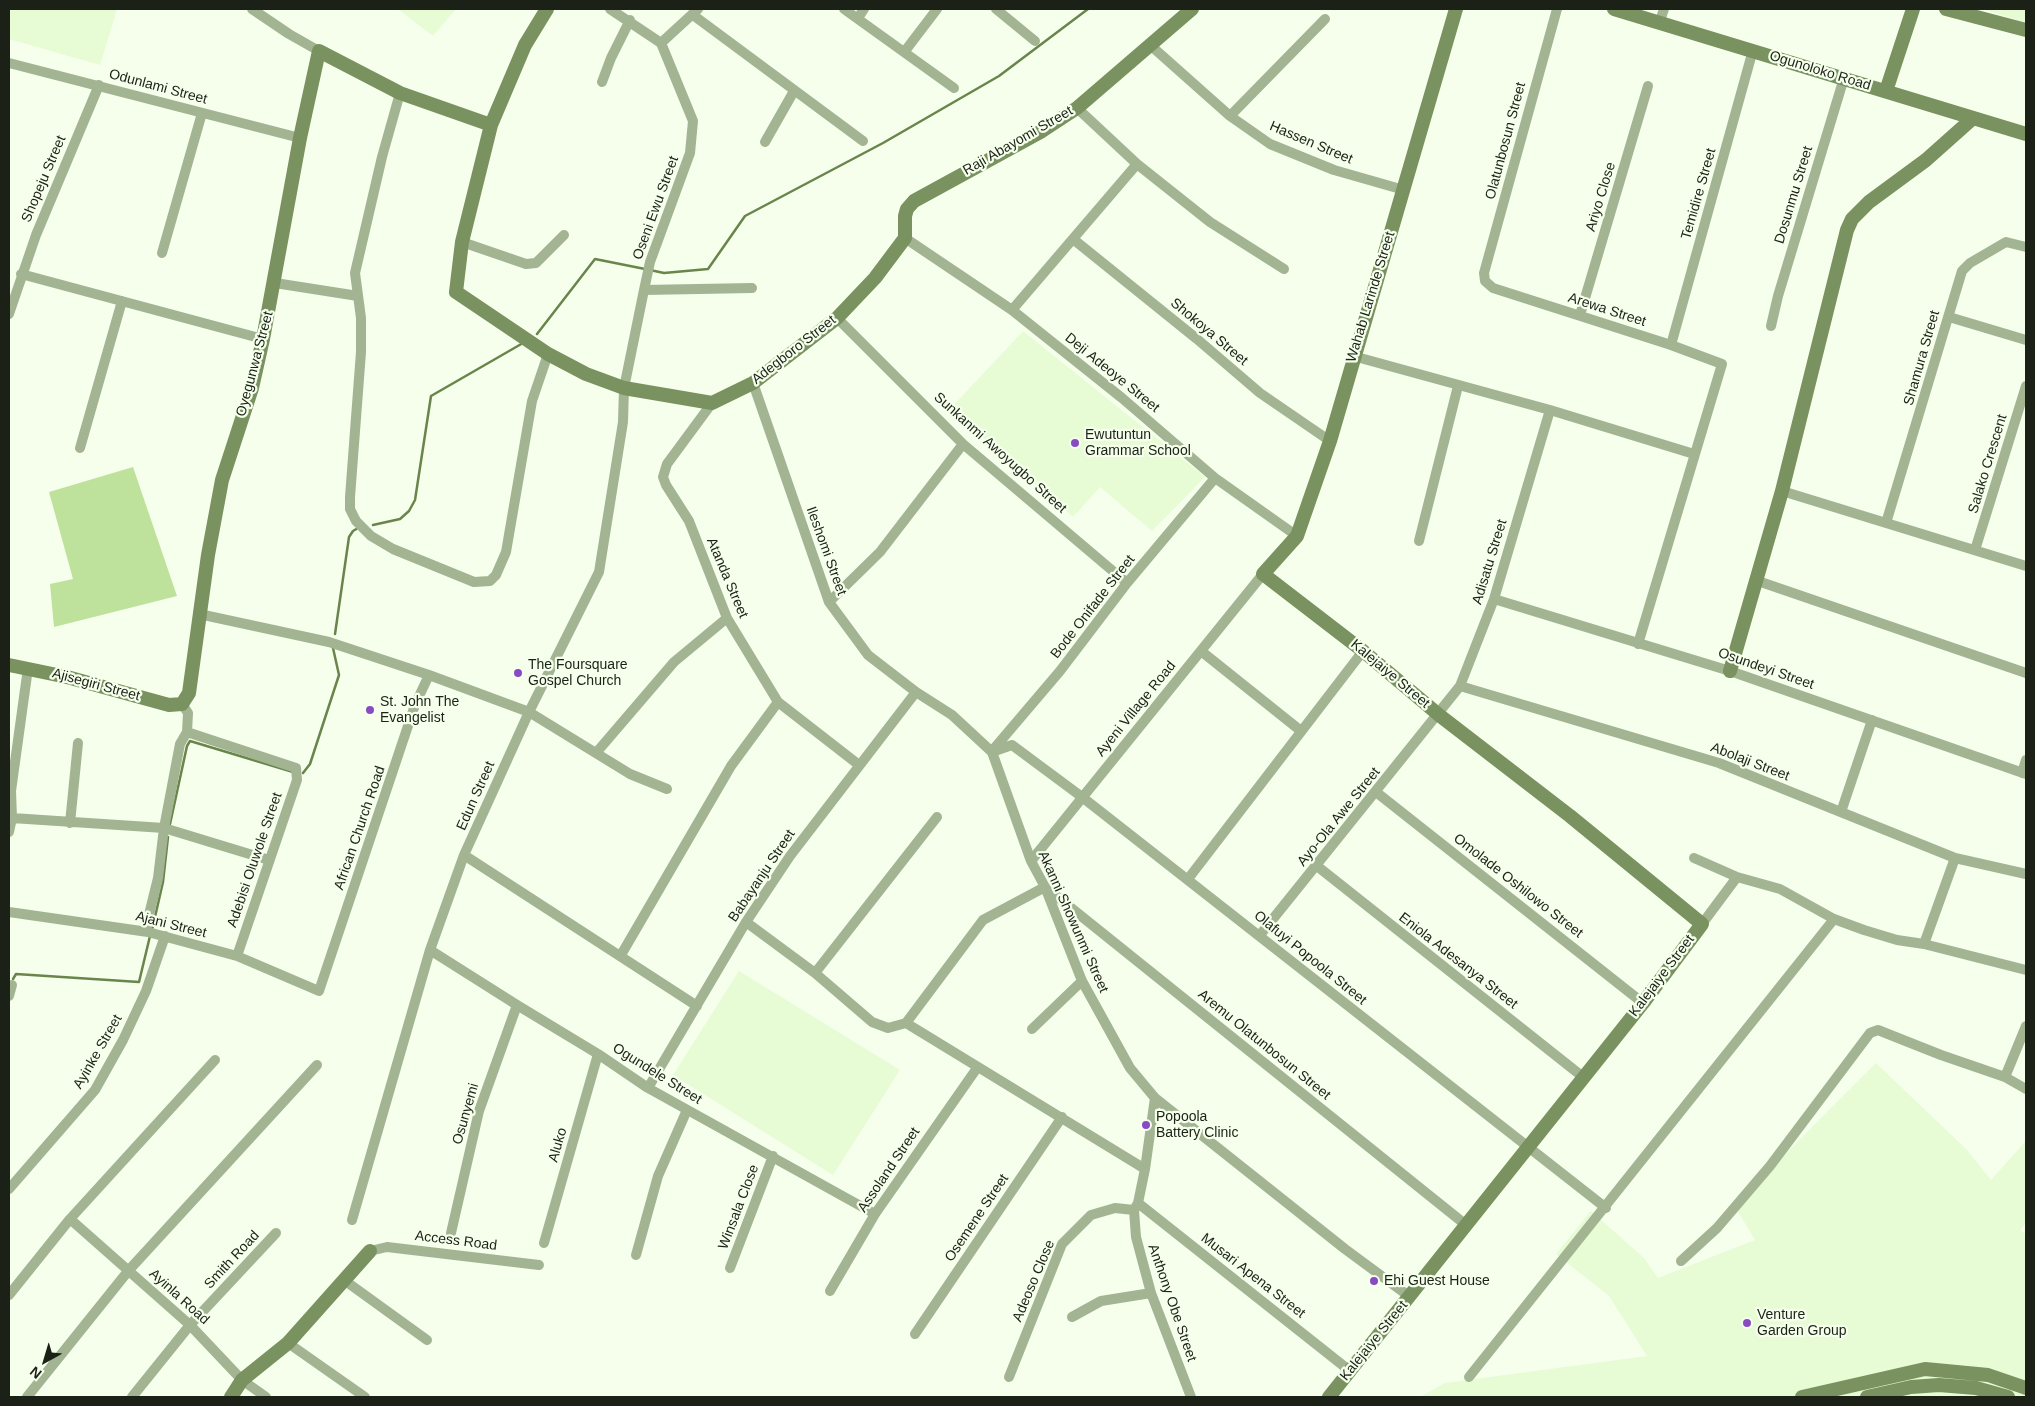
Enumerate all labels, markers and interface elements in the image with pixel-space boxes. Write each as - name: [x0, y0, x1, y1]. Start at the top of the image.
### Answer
- street label: Ogunoloko Road: [1767, 48, 1873, 94]
- street label: Odunlami Street: [107, 66, 209, 108]
- street label: Olatunbosun Street: [1482, 81, 1530, 201]
- street label: Raji Abayomi Street: [960, 103, 1076, 179]
- street label: Hassen Street: [1267, 118, 1355, 168]
- street label: Shopeju Street: [18, 133, 70, 225]
- street label: Dosunmu Street: [1771, 144, 1817, 246]
- street label: Temidire Street: [1678, 146, 1720, 242]
- street label: Oseni Ewu Street: [629, 154, 683, 262]
- street label: Ariyo Close: [1583, 160, 1619, 234]
- street label: Wahab Larinde Street: [1343, 230, 1399, 364]
- street label: Arewa Street: [1566, 290, 1648, 330]
- street label: Shokoya Street: [1167, 295, 1251, 369]
- street label: Shamura Street: [1900, 309, 1944, 407]
- street label: Oyegunwa Street: [233, 310, 277, 418]
- street label: Adegboro Street: [749, 312, 839, 388]
- street label: Deji Adeoye Street: [1061, 330, 1163, 416]
- street label: Sunkanmi Awoyugbo Street: [930, 389, 1070, 517]
- street label: Salako Crescent: [1965, 412, 2011, 516]
- place label: Ewutuntun Grammar School: [1085, 427, 1191, 460]
- marker: Ewutuntun Grammar School: [1069, 437, 1081, 449]
- street label: Ileshomi Street: [802, 504, 850, 598]
- street label: Adisatu Street: [1469, 517, 1511, 607]
- street label: Atanda Street: [703, 535, 751, 621]
- street label: Bode Onifade Street: [1047, 552, 1139, 662]
- street label: Kalejaiye Street: [1347, 636, 1433, 712]
- street label: Osundeyi Street: [1716, 645, 1816, 693]
- place label: The Foursquare Gospel Church: [528, 657, 628, 690]
- street label: Ayeni Village Road: [1092, 658, 1180, 760]
- street label: Ajisegiri Street: [50, 665, 142, 705]
- marker: The Foursquare Gospel Church: [512, 667, 524, 679]
- place label: St. John The Evangelist: [380, 694, 459, 726]
- marker: St. John The Evangelist: [364, 704, 376, 716]
- street label: Abolaji Street: [1708, 739, 1792, 785]
- street label: Edun Street: [453, 759, 499, 833]
- street label: African Church Road: [331, 764, 389, 892]
- street label: Ayo-Ola Awe Street: [1294, 764, 1384, 870]
- street label: Adebisi Oluwole Street: [224, 790, 286, 930]
- street label: Babayanju Street: [725, 827, 799, 925]
- street label: Omolade Oshilowo Street: [1450, 830, 1586, 942]
- street label: Akanni Showunmi Street: [1034, 849, 1112, 995]
- street label: Olafuyi Popoola Street: [1250, 907, 1370, 1009]
- street label: Ajani Street: [134, 908, 208, 942]
- street label: Eniola Adesanya Street: [1395, 909, 1521, 1013]
- street label: Kalejaiye Street: [1626, 932, 1698, 1020]
- street label: Aremu Olatunbosun Street: [1194, 986, 1334, 1104]
- street label: Ayinke Street: [70, 1012, 126, 1092]
- street label: Ogundele Street: [609, 1040, 705, 1108]
- street label: Osunyemi: [449, 1081, 483, 1147]
- place label: Popoola Battery Clinic: [1156, 1109, 1238, 1142]
- marker: Popoola Battery Clinic: [1140, 1119, 1152, 1131]
- street label: Assoland Street: [854, 1124, 924, 1216]
- street label: Aluko: [545, 1126, 571, 1164]
- street label: Winsala Close: [715, 1162, 763, 1252]
- street label: Osemene Street: [942, 1171, 1012, 1265]
- street label: Smith Road: [201, 1228, 263, 1292]
- street label: Access Road: [414, 1228, 498, 1254]
- street label: Musari Apena Street: [1198, 1230, 1308, 1322]
- street label: Adeoso Close: [1009, 1238, 1059, 1324]
- street label: Anthony Obe Street: [1144, 1242, 1200, 1364]
- street label: Ayinla Road: [145, 1266, 213, 1328]
- place label: Ehi Guest House: [1384, 1273, 1490, 1289]
- marker: Ehi Guest House: [1368, 1275, 1380, 1287]
- street label: Kalejaiye Street: [1337, 1298, 1411, 1384]
- place label: Venture Garden Group: [1757, 1307, 1846, 1340]
- marker: Venture Garden Group: [1741, 1317, 1753, 1329]
- north arrow: [20, 1336, 70, 1386]
- text: N: [27, 1363, 45, 1382]

